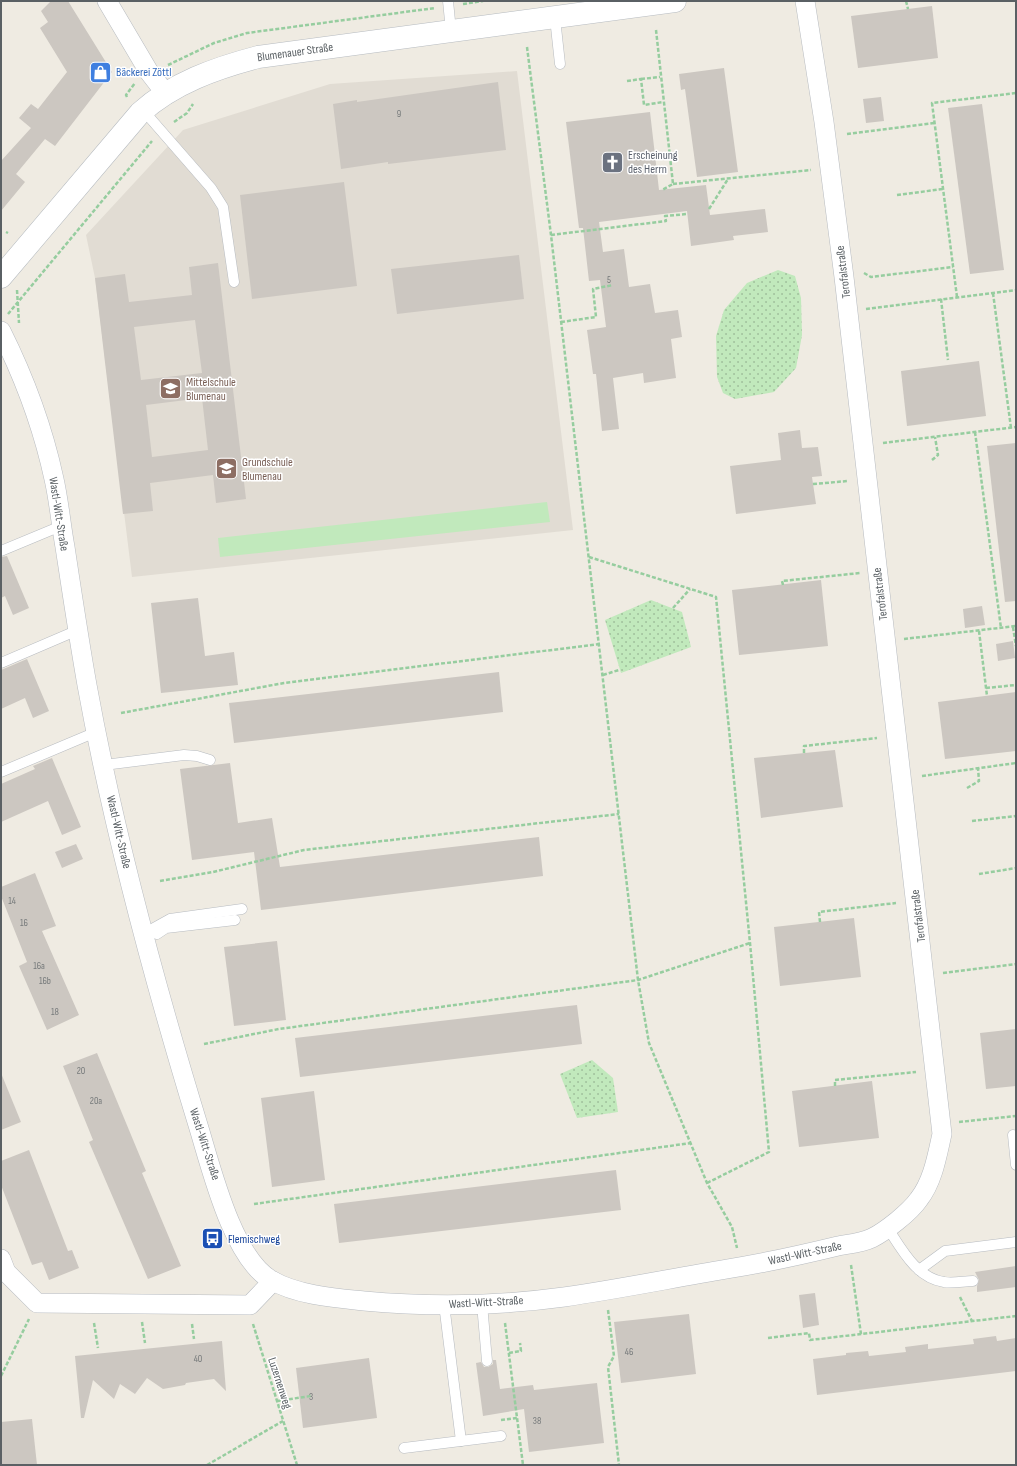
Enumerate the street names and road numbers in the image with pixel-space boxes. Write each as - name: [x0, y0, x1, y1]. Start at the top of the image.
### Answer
- street label: Blumenauer Straße: [256, 40, 334, 65]
- street label: Terofalstraße: [833, 245, 854, 299]
- street label: Wastl-Witt-Straße: [45, 476, 72, 552]
- street label: Terofalstraße: [870, 567, 891, 621]
- street label: Wastl-Witt-Straße: [103, 794, 134, 870]
- street label: Terofalstraße: [908, 889, 929, 943]
- street label: Wastl-Witt-Straße: [186, 1106, 223, 1182]
- street label: Wastl-Witt-Straße: [767, 1238, 843, 1269]
- street label: Wastl-Witt-Straße: [448, 1293, 524, 1312]
- street label: Luzernenweg: [264, 1356, 295, 1411]

